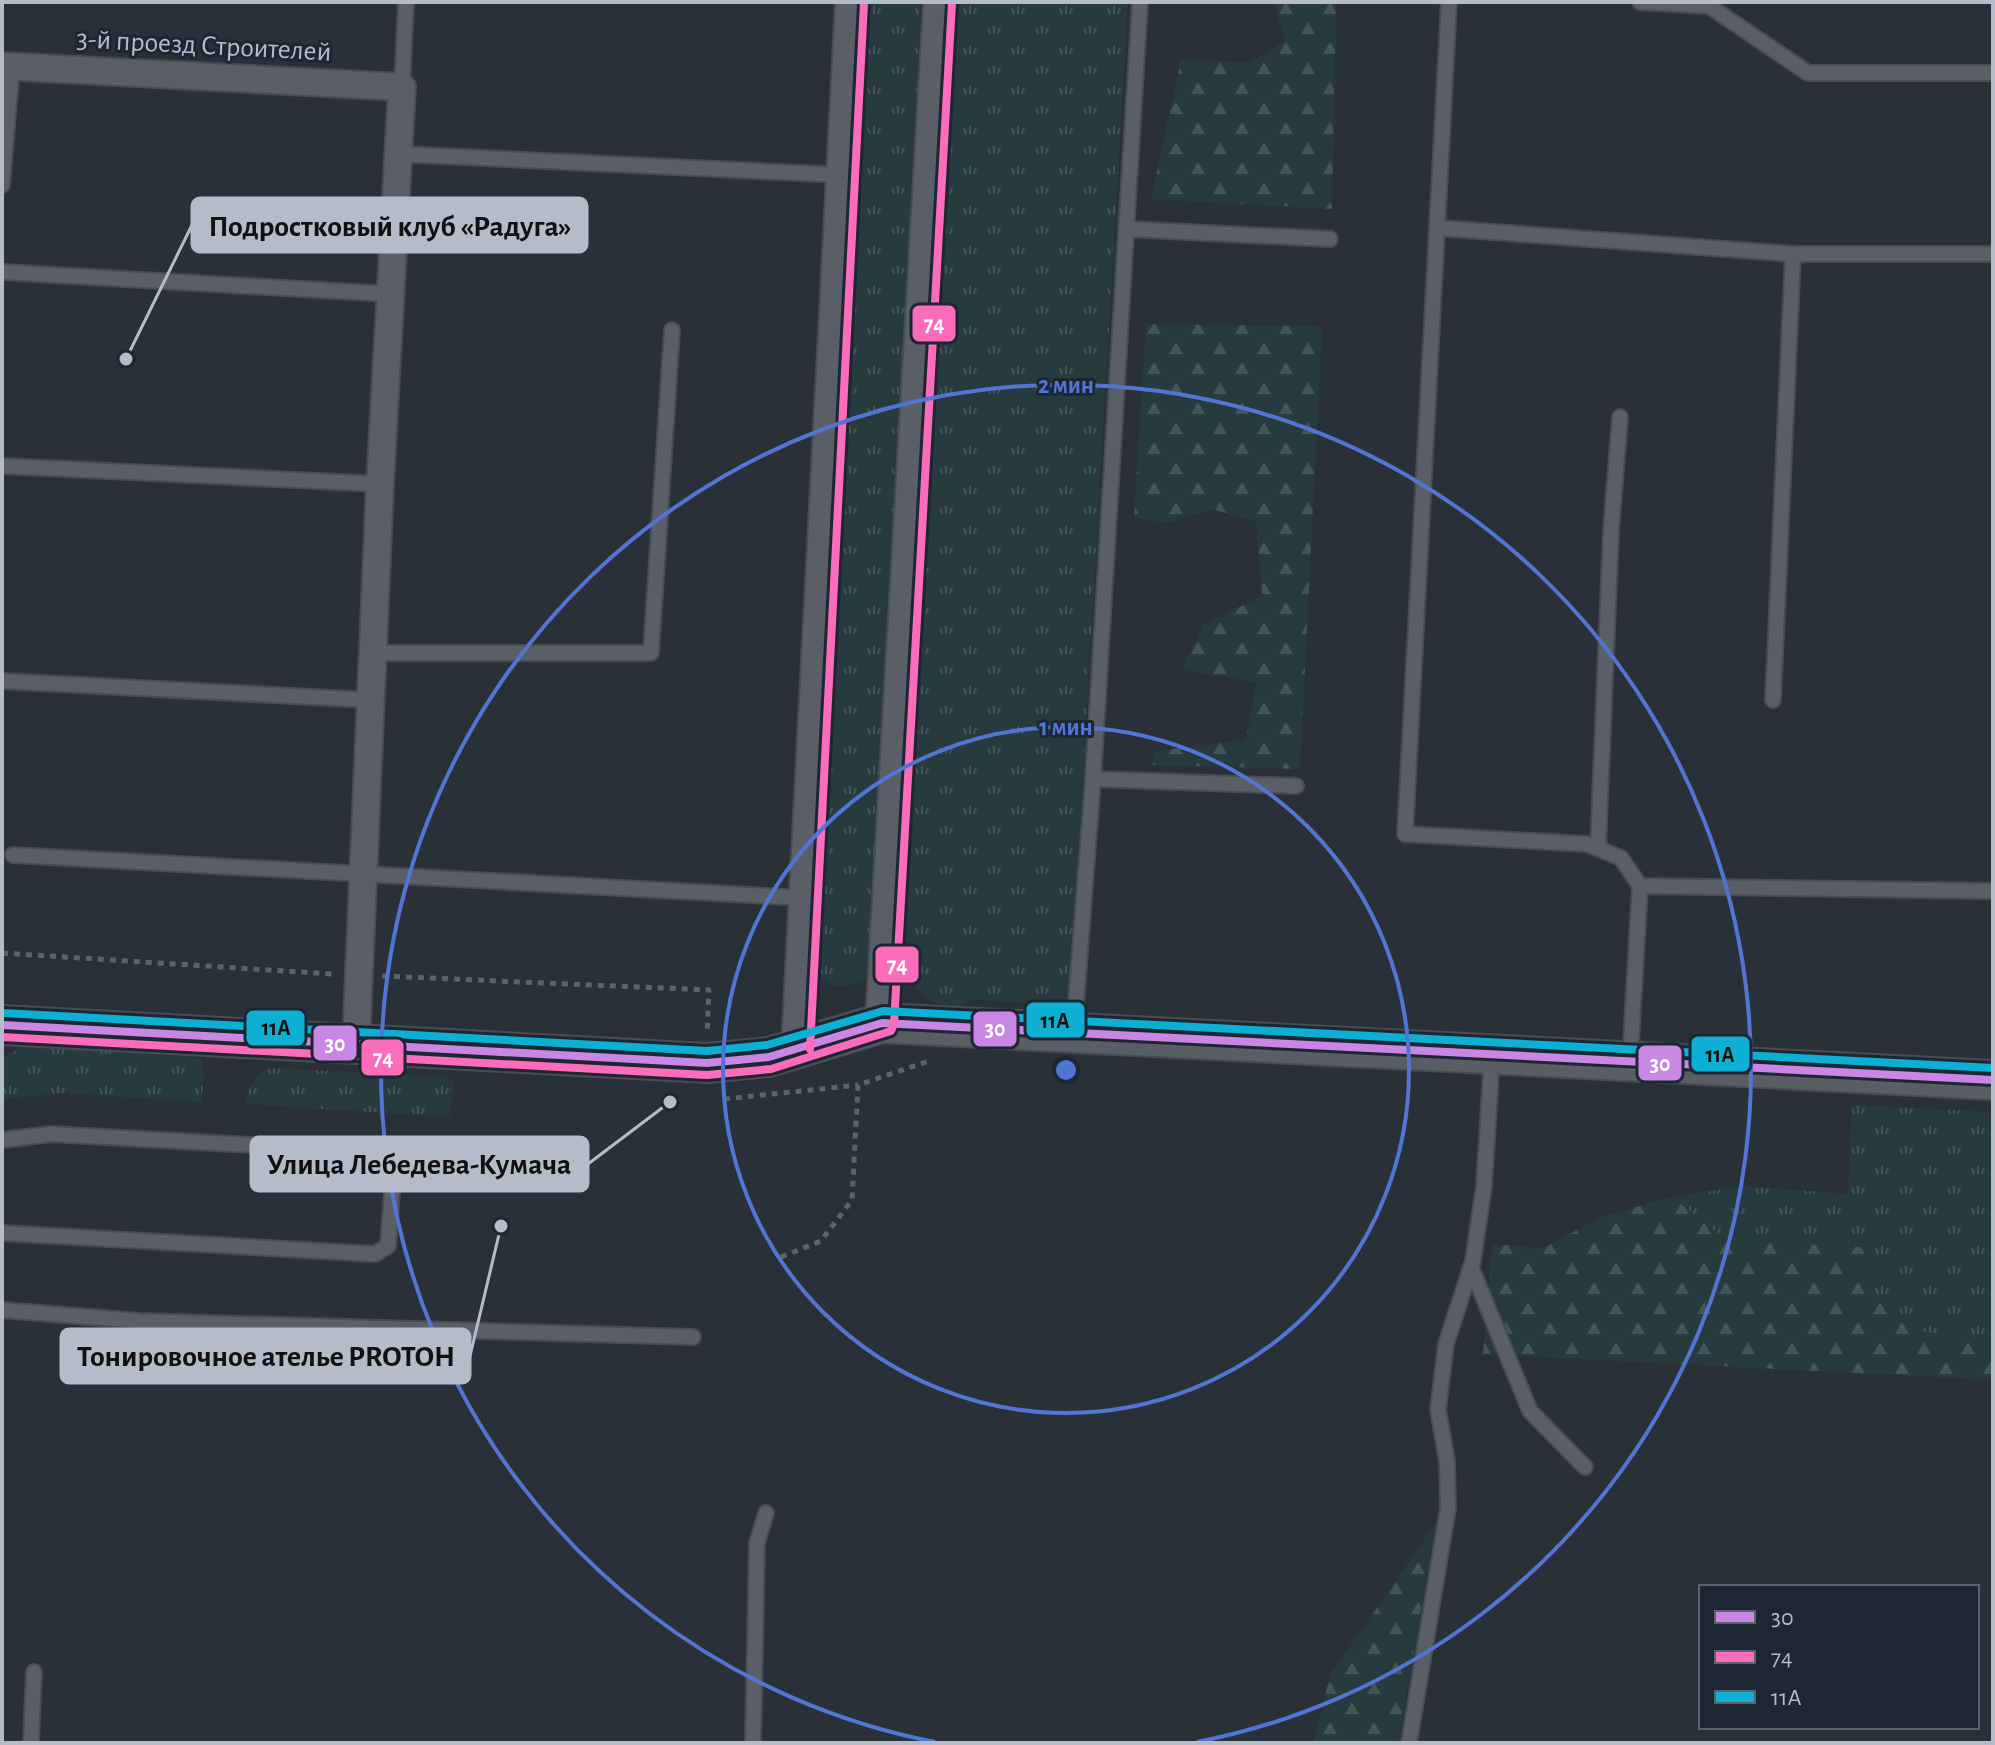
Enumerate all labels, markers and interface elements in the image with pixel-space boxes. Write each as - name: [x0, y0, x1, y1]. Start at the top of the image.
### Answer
- street label: 3-й проезд Строителей: [76, 25, 332, 67]
- callout: Подростковый клуб «Радуга»: [192, 198, 587, 252]
- text: Подростковый клуб «Радуга»: [208, 212, 572, 242]
- line badge: 74: [911, 304, 957, 343]
- text: 74: [924, 313, 944, 335]
- text: 2 мин: [1038, 374, 1094, 398]
- text: 1 мин: [1039, 716, 1093, 740]
- line badge: 74: [874, 945, 920, 984]
- text: 74: [887, 954, 907, 976]
- line badge: 11А: [1025, 1001, 1086, 1039]
- line badge: 11А: [245, 1009, 306, 1047]
- line badge: 30: [972, 1010, 1018, 1048]
- text: 11А: [1040, 1010, 1070, 1032]
- text: 11А: [261, 1017, 291, 1039]
- text: 30: [985, 1018, 1005, 1040]
- line badge: 30: [312, 1024, 358, 1062]
- text: 30: [325, 1033, 345, 1055]
- line badge: 11А: [1690, 1035, 1751, 1073]
- line badge: 74: [360, 1038, 405, 1077]
- line badge: 30: [1637, 1044, 1683, 1082]
- text: 11А: [1705, 1044, 1735, 1066]
- text: 74: [373, 1047, 393, 1069]
- text: 30: [1650, 1053, 1670, 1075]
- centre of rings: [1052, 1056, 1080, 1084]
- callout: Улица Лебедева-Кумача: [251, 1137, 588, 1191]
- text: Улица Лебедева-Кумача: [267, 1150, 571, 1180]
- callout: Тонировочное ателье PROTOH: [61, 1329, 470, 1383]
- text: Тонировочное ателье PROTOH: [77, 1342, 455, 1372]
- legend: [1699, 1585, 1979, 1729]
- text: 30: [1771, 1606, 1794, 1630]
- text: 74: [1771, 1646, 1793, 1670]
- text: 11А: [1771, 1686, 1802, 1710]

